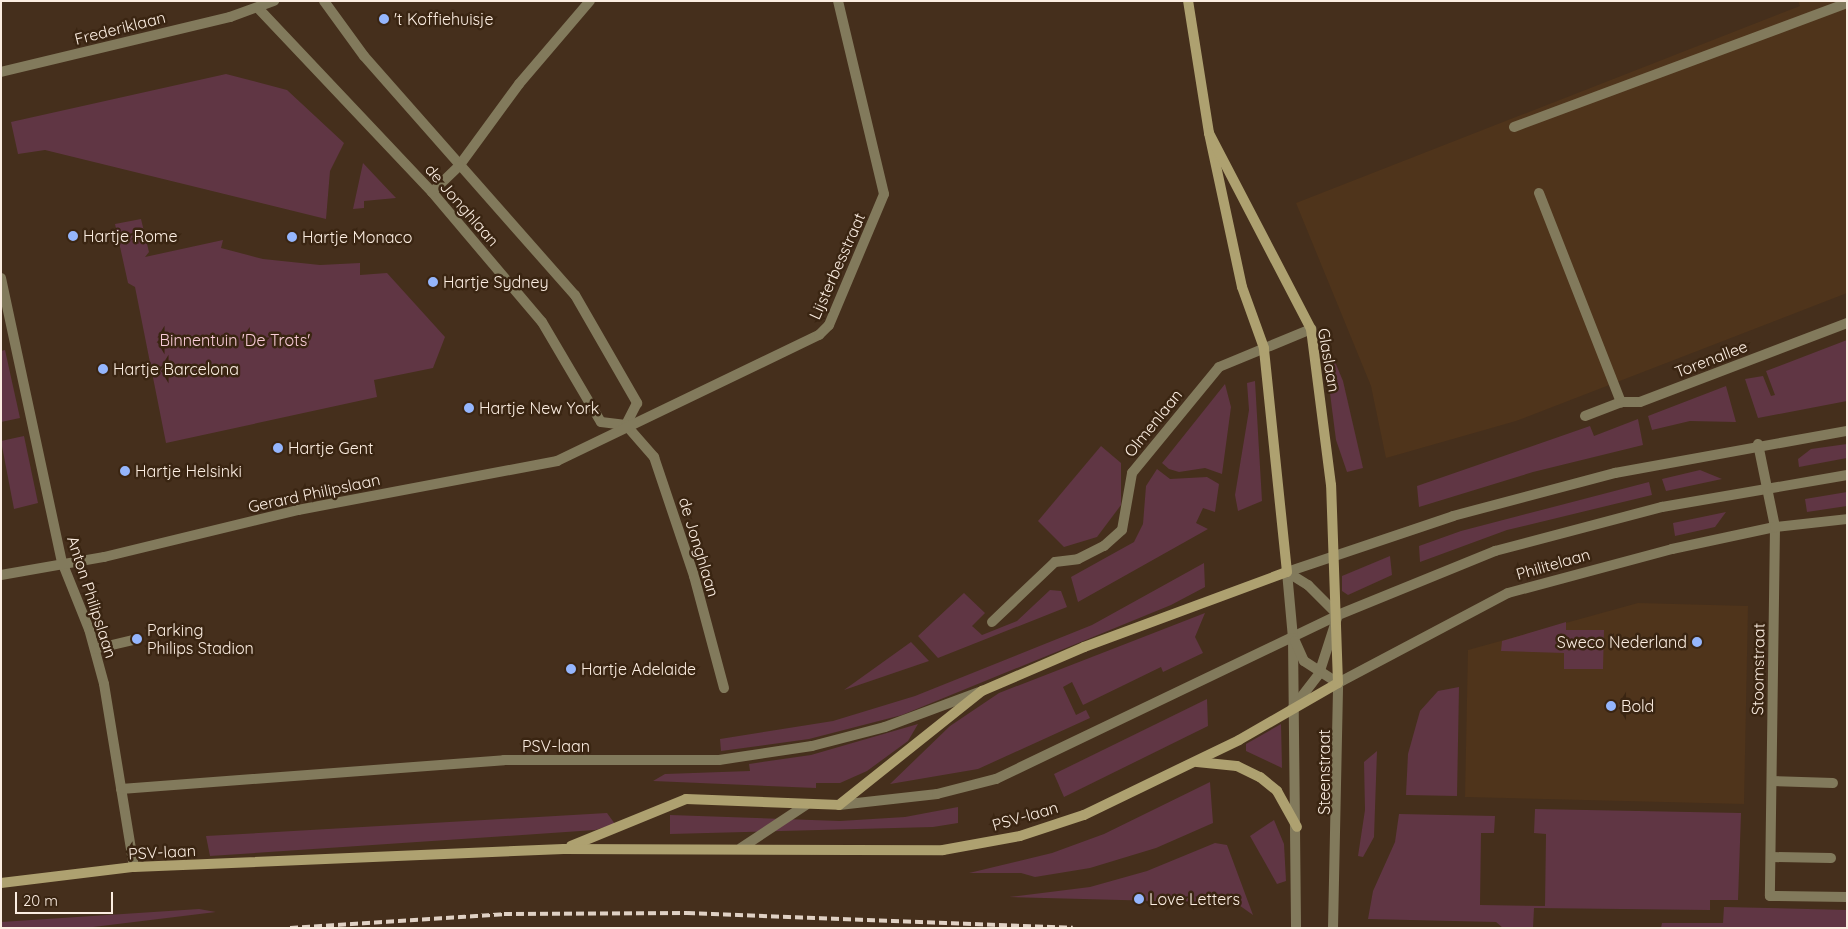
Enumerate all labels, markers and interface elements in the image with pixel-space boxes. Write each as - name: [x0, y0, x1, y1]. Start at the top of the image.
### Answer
- street label: Frederiklaan: [73, 7, 167, 49]
- place label: 't Koffiehuisje: [394, 9, 493, 29]
- marker: 't Koffiehuisje: [378, 13, 390, 25]
- street label: de Jonghlaan: [421, 160, 503, 250]
- street label: Lijsterbesstraat: [805, 210, 869, 322]
- place label: Hartje Rome: [83, 226, 177, 246]
- place label: Hartje Monaco: [302, 227, 412, 247]
- marker: Hartje Rome: [67, 230, 79, 242]
- marker: Hartje Monaco: [286, 231, 298, 243]
- place label: Hartje Sydney: [443, 272, 549, 292]
- marker: Hartje Sydney: [427, 276, 439, 288]
- street label: Glaslaan: [1314, 327, 1344, 393]
- park label: Binnentuin 'De Trots': [160, 330, 310, 350]
- street label: Torenallee: [1672, 336, 1750, 382]
- place label: Hartje Barcelona: [113, 359, 239, 379]
- marker: Hartje Barcelona: [97, 363, 109, 375]
- street label: Olmenlaan: [1120, 385, 1186, 461]
- place label: Hartje New York: [479, 398, 599, 418]
- marker: Hartje New York: [463, 402, 475, 414]
- place label: Hartje Gent: [288, 438, 373, 458]
- marker: Hartje Gent: [272, 442, 284, 454]
- place label: Hartje Helsinki: [135, 461, 242, 481]
- marker: Hartje Helsinki: [119, 465, 131, 477]
- street label: Gerard Philipslaan: [246, 470, 382, 516]
- street label: de Jonghlaan: [675, 495, 723, 599]
- street label: Anton Philipslaan: [63, 534, 121, 660]
- street label: Philitelaan: [1514, 544, 1592, 584]
- place label: Parking Philips Stadion: [147, 620, 254, 658]
- street label: Stoomstraat: [1748, 623, 1768, 715]
- place label: Sweco Nederland: [1557, 632, 1687, 652]
- marker: Parking Philips Stadion: [131, 633, 143, 645]
- marker: Sweco Nederland: [1691, 636, 1703, 648]
- place label: Hartje Adelaide: [581, 659, 696, 679]
- marker: Hartje Adelaide: [565, 663, 577, 675]
- place label: Bold: [1621, 696, 1654, 716]
- marker: Bold: [1605, 700, 1617, 712]
- street label: Steenstraat: [1314, 729, 1334, 815]
- street label: PSV-laan: [522, 736, 590, 756]
- street label: PSV-laan: [990, 797, 1060, 835]
- street label: PSV-laan: [128, 841, 196, 863]
- scale bar: [18, 882, 115, 914]
- place label: Love Letters: [1149, 889, 1240, 909]
- text: 20 m: [23, 891, 58, 910]
- marker: Love Letters: [1133, 893, 1145, 905]

